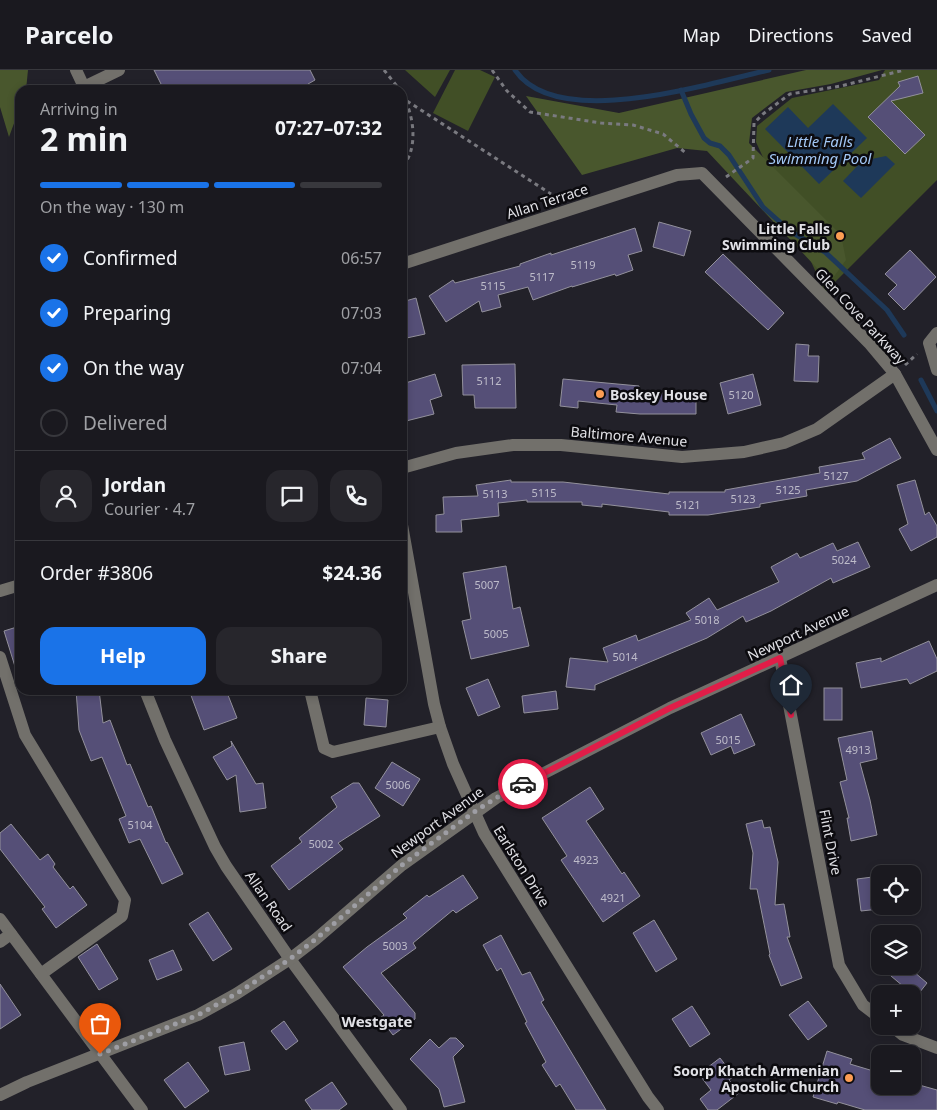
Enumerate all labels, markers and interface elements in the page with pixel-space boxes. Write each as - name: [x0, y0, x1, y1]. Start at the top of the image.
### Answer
- text: Parcelo: [25, 18, 113, 51]
- text: Map: [683, 23, 720, 47]
- text: Directions: [748, 23, 834, 47]
- text: Saved: [862, 23, 912, 47]
- text: Arriving in: [40, 98, 118, 120]
- text: 07:27–07:32: [275, 115, 382, 141]
- text: 2 min: [40, 117, 128, 160]
- water label: Little Falls Swimming Pool: [769, 131, 873, 168]
- street label: Allan Terrace: [504, 179, 590, 223]
- text: On the way · 130 m: [40, 196, 184, 218]
- place label: Little Falls Swimming Club: [722, 219, 830, 254]
- marker: Little Falls Swimming Club: [834, 230, 846, 242]
- icon: check: [40, 244, 68, 272]
- text: Confirmed: [83, 245, 178, 271]
- text: 06:57: [341, 247, 382, 269]
- house number: 5119: [570, 257, 596, 272]
- street label: Glen Cove Parkway: [811, 264, 911, 369]
- house number: 5117: [529, 269, 555, 284]
- house number: 5115: [480, 278, 506, 293]
- icon: check: [40, 299, 68, 327]
- text: Preparing: [83, 300, 171, 326]
- text: 07:03: [341, 302, 382, 324]
- icon: check: [40, 354, 68, 382]
- text: On the way: [83, 355, 184, 381]
- text: 07:04: [341, 357, 382, 379]
- house number: 5112: [476, 373, 502, 388]
- place label: Boskey House: [610, 385, 707, 404]
- house number: 5120: [728, 387, 754, 402]
- marker: Boskey House: [594, 388, 606, 400]
- text: Delivered: [83, 410, 168, 436]
- street label: Baltimore Avenue: [570, 421, 688, 451]
- house number: 5127: [823, 468, 849, 483]
- button: person: [40, 470, 92, 522]
- button: chat: [266, 470, 318, 522]
- button: phone: [330, 470, 382, 522]
- text: Jordan: [104, 472, 166, 498]
- house number: 5125: [775, 482, 801, 497]
- house number: 5115: [531, 485, 557, 500]
- house number: 5113: [482, 486, 508, 501]
- house number: 5123: [730, 491, 756, 506]
- house number: 5121: [675, 497, 701, 512]
- text: Courier · 4.7: [104, 498, 195, 520]
- house number: 5024: [831, 552, 857, 567]
- text: Order #3806: [40, 560, 153, 586]
- text: $24.36: [322, 560, 382, 586]
- house number: 5007: [474, 577, 500, 592]
- street label: Newport Avenue: [744, 601, 852, 665]
- house number: 5018: [694, 612, 720, 627]
- house number: 5005: [483, 626, 509, 641]
- button: Help: [40, 627, 206, 685]
- button: Share: [216, 627, 382, 685]
- house number: 5014: [612, 649, 638, 664]
- pin: [770, 664, 812, 715]
- icon: home: [777, 671, 805, 699]
- house number: 5015: [715, 732, 741, 747]
- house number: 4913: [845, 742, 871, 757]
- courier: [498, 759, 548, 809]
- icon: car: [509, 770, 537, 798]
- house number: 5006: [385, 777, 411, 792]
- street label: Newport Avenue: [387, 782, 487, 862]
- street label: Flint Drive: [815, 808, 847, 877]
- house number: 5104: [127, 817, 153, 832]
- street label: Earlston Drive: [490, 822, 555, 910]
- house number: 5002: [308, 836, 334, 851]
- house number: 4923: [573, 852, 599, 867]
- map controls: [871, 865, 921, 1095]
- button: locate: [871, 865, 921, 915]
- street label: Allan Road: [241, 867, 297, 935]
- house number: 4921: [600, 890, 626, 905]
- button: layers: [871, 925, 921, 975]
- house number: 5003: [382, 938, 408, 953]
- button: +: [871, 985, 921, 1035]
- pin: [79, 1003, 121, 1054]
- icon: bag: [86, 1010, 114, 1038]
- district label: Westgate: [341, 1011, 413, 1031]
- button: −: [871, 1045, 921, 1095]
- place label: Soorp Khatch Armenian Apostolic Church: [673, 1061, 839, 1096]
- marker: Soorp Khatch Armenian Apostolic Church: [843, 1072, 855, 1084]

